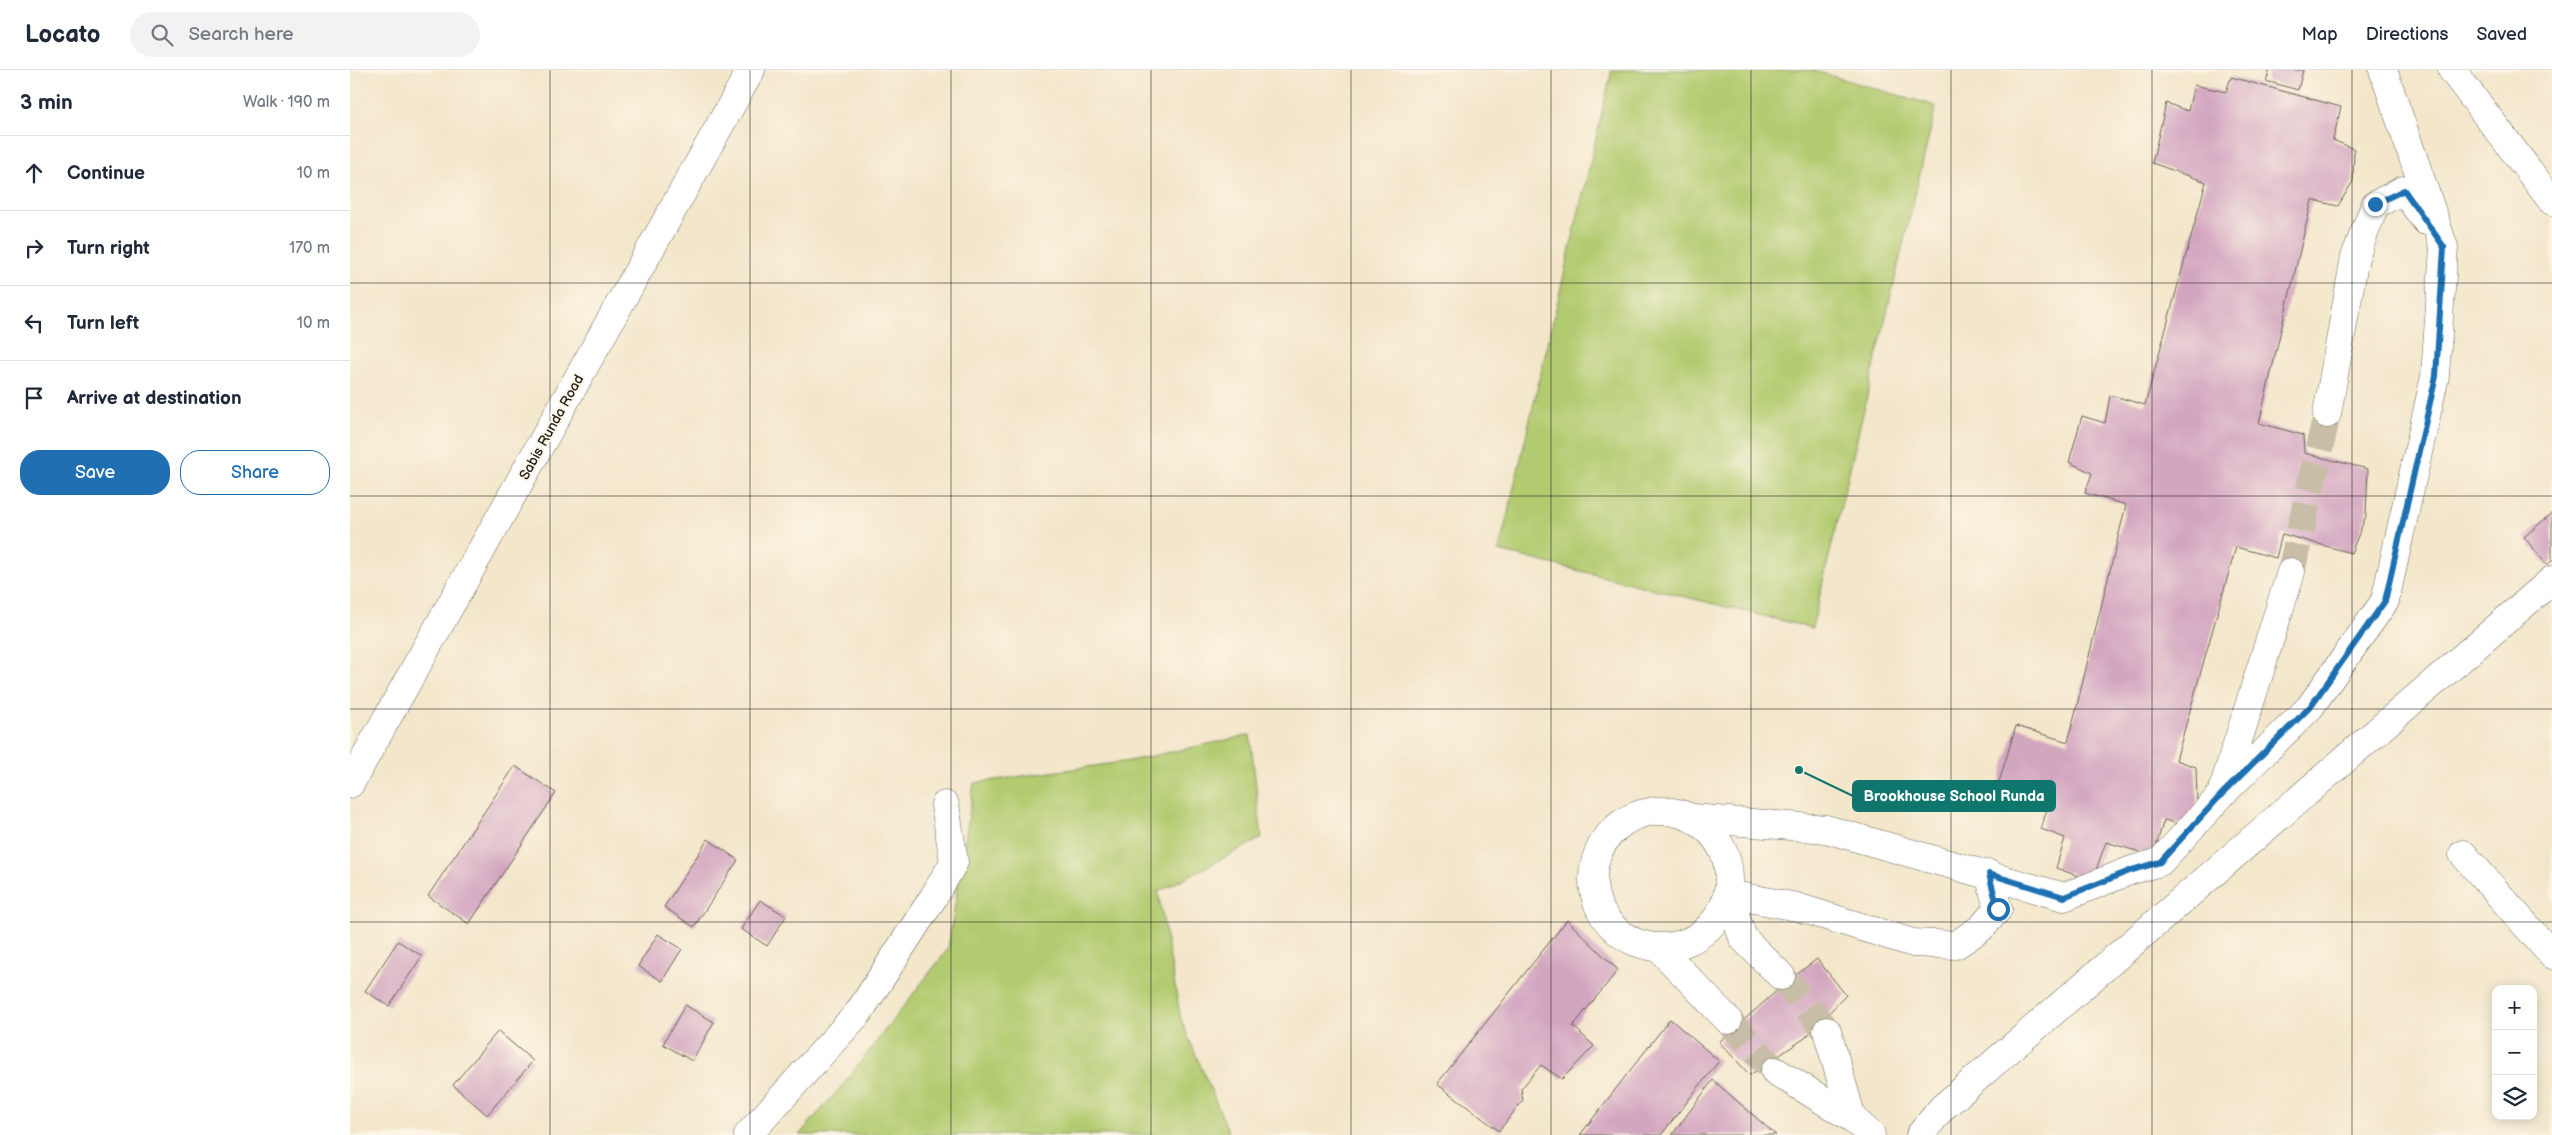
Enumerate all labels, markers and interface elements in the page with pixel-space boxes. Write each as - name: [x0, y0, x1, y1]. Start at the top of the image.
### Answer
- search box: [130, 12, 480, 57]
- text: Locato: [25, 20, 100, 49]
- icon: search: [148, 21, 176, 49]
- text: Search here: [188, 23, 294, 46]
- text: Map: [2302, 24, 2338, 45]
- text: Directions: [2366, 24, 2448, 45]
- text: Saved: [2476, 24, 2527, 45]
- text: 3 min: [20, 90, 73, 115]
- text: Walk · 190 m: [243, 93, 330, 112]
- icon: ahead: [20, 159, 48, 187]
- text: Continue: [67, 162, 145, 185]
- text: 10 m: [297, 164, 330, 183]
- route end: [2364, 193, 2387, 216]
- icon: right: [20, 234, 48, 262]
- text: Turn right: [67, 237, 150, 260]
- text: 170 m: [289, 239, 330, 258]
- icon: left: [20, 309, 48, 337]
- text: Turn left: [67, 312, 139, 335]
- text: 10 m: [297, 314, 330, 333]
- street label: Sabis Runda Road: [516, 372, 587, 483]
- icon: arrive: [20, 384, 48, 412]
- text: Arrive at destination: [67, 387, 242, 410]
- button: Save: [20, 450, 170, 495]
- button: Share: [180, 450, 330, 495]
- callout: Brookhouse School Runda: [1853, 781, 2055, 811]
- text: Brookhouse School Runda: [1863, 787, 2045, 806]
- route start: [1987, 898, 2010, 921]
- map controls: [2492, 985, 2537, 1120]
- button: +: [2492, 985, 2537, 1030]
- button: −: [2492, 1030, 2537, 1075]
- button: layers: [2492, 1075, 2537, 1120]

